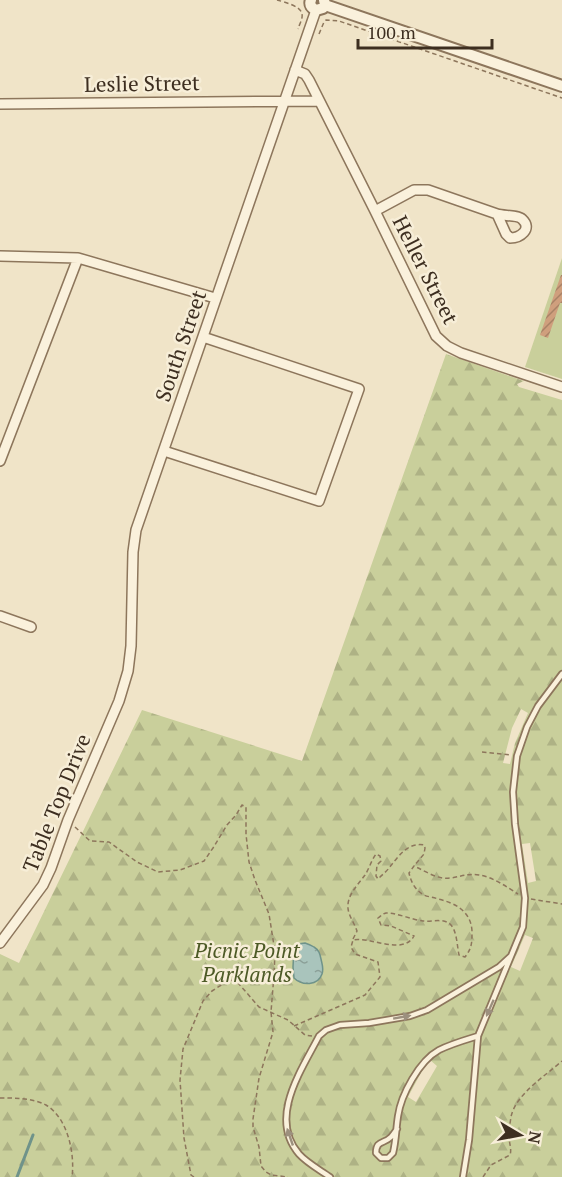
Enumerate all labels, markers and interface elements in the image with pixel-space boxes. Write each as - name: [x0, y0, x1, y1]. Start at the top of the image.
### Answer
- scale bar: [358, 12, 492, 50]
- text: 100 m: [367, 20, 416, 44]
- street label: Leslie Street: [84, 68, 200, 98]
- street label: Heller Street: [387, 211, 465, 329]
- street label: South Street: [148, 286, 212, 405]
- street label: Table Top Drive: [16, 729, 97, 876]
- park label: Picnic Point Parklands: [193, 936, 301, 988]
- one-way arrow: [485, 999, 494, 1017]
- one-way arrow: [392, 1012, 411, 1021]
- north arrow: [490, 1105, 550, 1165]
- one-way arrow: [285, 1127, 294, 1145]
- text: N: [523, 1130, 547, 1145]

